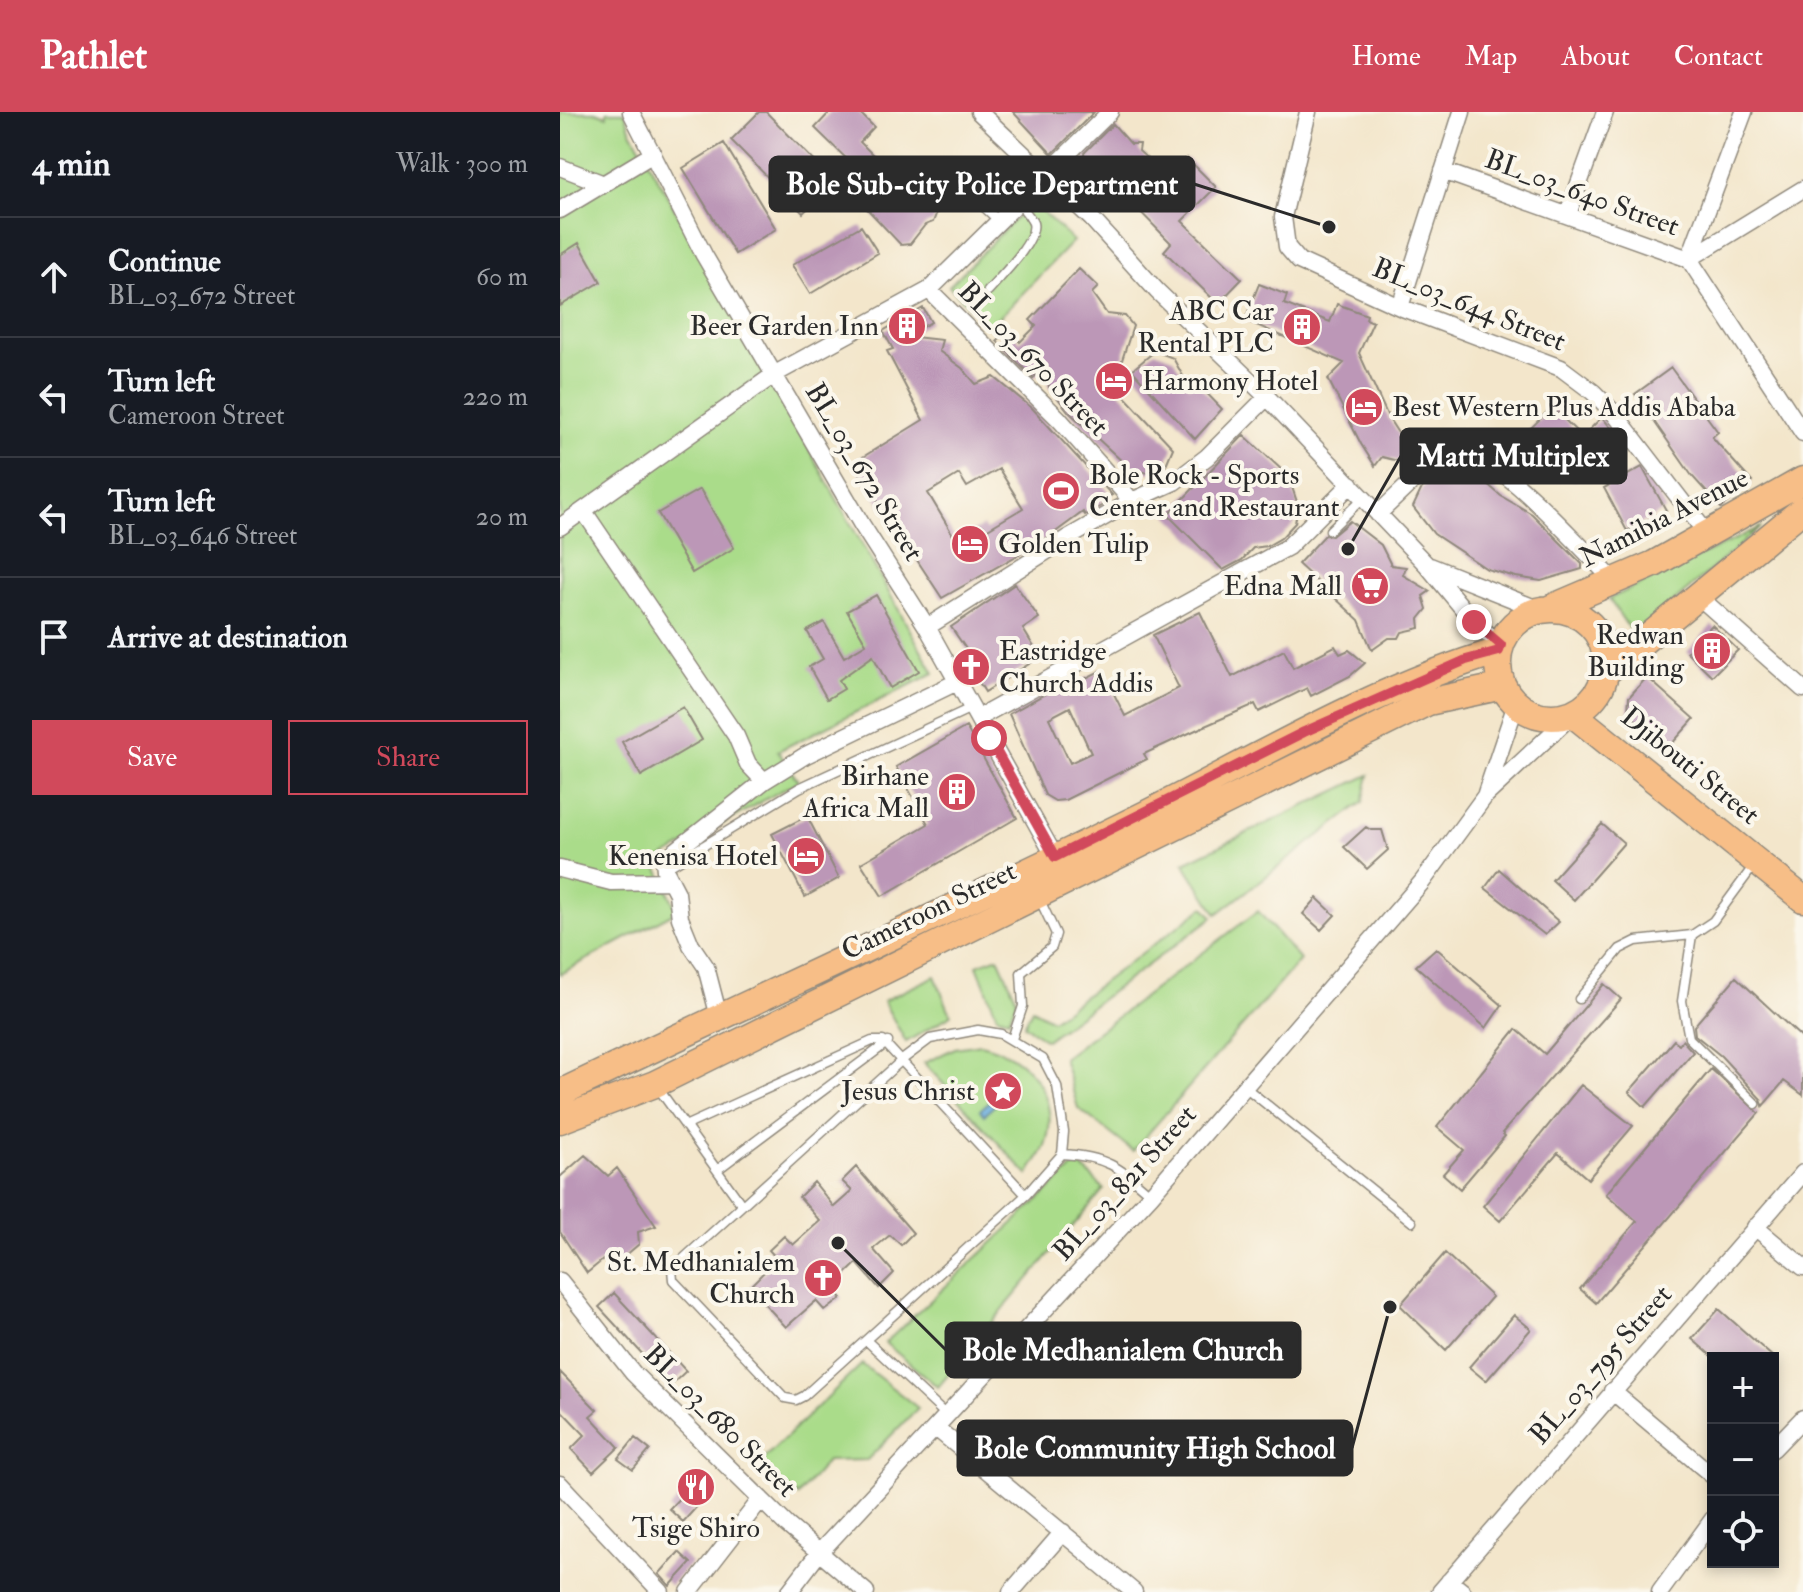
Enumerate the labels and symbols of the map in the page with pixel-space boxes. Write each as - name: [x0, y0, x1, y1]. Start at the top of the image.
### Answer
- street label: BL_03_640 Street: [1480, 142, 1684, 244]
- callout: Bole Sub-city Police Department: [770, 157, 1194, 211]
- text: Bole Sub-city Police Department: [786, 166, 1179, 203]
- street label: BL_03_644 Street: [1367, 250, 1571, 360]
- street label: BL_03_670 Street: [950, 274, 1116, 444]
- place label: ABC Car Rental PLC: [1137, 294, 1275, 361]
- building icon: Beer Garden Inn: [886, 305, 928, 347]
- building icon: ABC Car Rental PLC: [1281, 306, 1323, 348]
- place label: Beer Garden Inn: [690, 309, 879, 344]
- hotel icon: Harmony Hotel: [1093, 360, 1135, 402]
- place label: Harmony Hotel: [1142, 364, 1318, 399]
- street label: BL_03_672 Street: [797, 376, 931, 568]
- hotel icon: Best Western Plus Addis Ababa: [1343, 386, 1385, 428]
- place label: Best Western Plus Addis Ababa: [1392, 390, 1736, 425]
- callout: Matti Multiplex: [1401, 429, 1626, 483]
- text: Matti Multiplex: [1416, 438, 1610, 475]
- place label: Bole Rock - Sports Center and Restaurant: [1089, 458, 1340, 525]
- street label: Namibia Avenue: [1574, 460, 1754, 575]
- sports icon: Bole Rock - Sports Center and Restaurant: [1040, 470, 1082, 512]
- hotel icon: Golden Tulip: [949, 523, 991, 565]
- place label: Golden Tulip: [998, 527, 1149, 562]
- supermarket icon: Edna Mall: [1349, 565, 1391, 607]
- place label: Edna Mall: [1223, 569, 1342, 604]
- route end: [1456, 604, 1492, 640]
- place label: Redwan Building: [1587, 618, 1685, 685]
- building icon: Redwan Building: [1691, 630, 1733, 672]
- place label: Eastridge Church Addis: [999, 634, 1153, 701]
- church icon: Eastridge Church Addis: [950, 646, 992, 688]
- street label: Djibouti Street: [1614, 699, 1766, 833]
- route start: [971, 720, 1007, 756]
- place label: Birhane Africa Mall: [802, 759, 929, 826]
- building icon: Birhane Africa Mall: [936, 771, 978, 813]
- hotel icon: Kenenisa Hotel: [785, 835, 827, 877]
- place label: Kenenisa Hotel: [608, 839, 778, 874]
- street label: Cameroon Street: [836, 854, 1022, 968]
- place icon: Jesus Christ: [982, 1070, 1024, 1112]
- place label: Jesus Christ: [840, 1074, 975, 1109]
- street label: BL_03_821 Street: [1046, 1098, 1204, 1268]
- place label: St. Medhanialem Church: [607, 1245, 795, 1312]
- church icon: St. Medhanialem Church: [802, 1257, 844, 1299]
- street label: BL_03_795 Street: [1522, 1278, 1680, 1452]
- callout: Bole Medhanialem Church: [946, 1323, 1300, 1377]
- text: Bole Medhanialem Church: [962, 1332, 1284, 1369]
- street label: BL_03_680 Street: [636, 1337, 804, 1505]
- callout: Bole Community High School: [958, 1421, 1352, 1475]
- text: Bole Community High School: [974, 1430, 1336, 1467]
- restaurant icon: Tsige Shiro: [675, 1466, 717, 1508]
- place label: Tsige Shiro: [632, 1511, 760, 1546]

